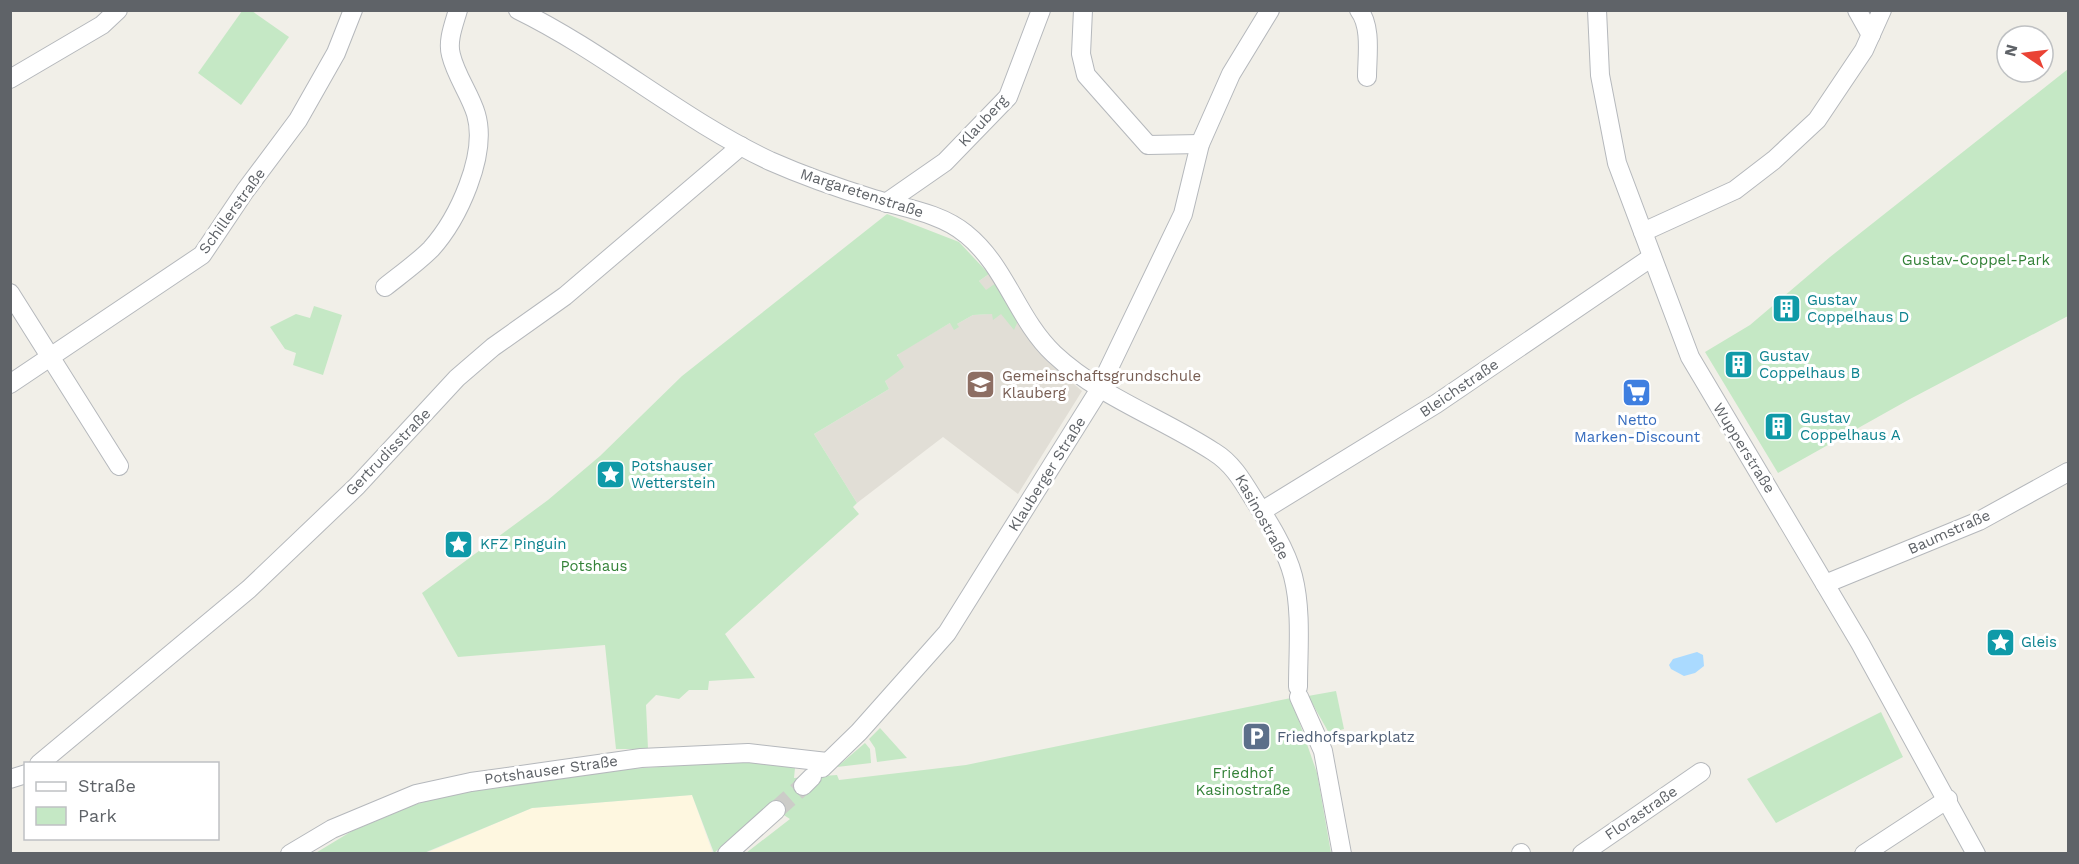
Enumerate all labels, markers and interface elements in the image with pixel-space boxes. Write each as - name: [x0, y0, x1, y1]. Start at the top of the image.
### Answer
- north arrow: [1995, 24, 2055, 84]
- text: N: [2000, 42, 2022, 59]
- street label: Klauberg: [955, 91, 1011, 151]
- street label: Schillerstraße: [195, 165, 269, 257]
- street label: Margaretenstraße: [798, 165, 926, 221]
- park label: Gustav-Coppel-Park: [1902, 251, 2051, 269]
- place label: Gustav Coppelhaus D: [1807, 291, 1909, 326]
- building icon: Gustav Coppelhaus D: [1770, 293, 1802, 325]
- place label: Gustav Coppelhaus B: [1759, 347, 1860, 382]
- building icon: Gustav Coppelhaus B: [1722, 349, 1754, 381]
- street label: Bleichstraße: [1416, 355, 1502, 421]
- place label: Gemeinschaftsgrundschule Klauberg: [1002, 367, 1201, 402]
- school or university icon: Gemeinschaftsgrundschule Klauberg: [965, 369, 997, 401]
- supermarket icon: Netto Marken-Discount: [1621, 377, 1653, 409]
- street label: Wupperstraße: [1709, 399, 1779, 497]
- street label: Gertrudisstraße: [342, 405, 434, 499]
- place label: Gustav Coppelhaus A: [1800, 409, 1901, 444]
- place label: Netto Marken-Discount: [1574, 411, 1701, 446]
- building icon: Gustav Coppelhaus A: [1763, 411, 1795, 443]
- street label: Klauberger Straße: [1004, 413, 1090, 535]
- place label: Potshauser Wetterstein: [631, 457, 716, 492]
- place icon: Potshauser Wetterstein: [594, 459, 626, 491]
- street label: Kasinostraße: [1231, 471, 1293, 563]
- street label: Baumstraße: [1905, 506, 1993, 558]
- place icon: KFZ Pinguin: [443, 528, 475, 560]
- place label: KFZ Pinguin: [480, 535, 567, 553]
- park label: Potshaus: [560, 557, 628, 575]
- place icon: Gleis: [1984, 626, 2016, 658]
- place label: Gleis: [2021, 633, 2057, 651]
- parking icon: Friedhofsparkplatz: [1240, 721, 1272, 753]
- place label: Friedhofsparkplatz: [1277, 728, 1415, 746]
- street label: Potshauser Straße: [483, 752, 619, 788]
- legend: [24, 762, 219, 840]
- park label: Friedhof Kasinostraße: [1196, 764, 1290, 799]
- text: Straße: [78, 775, 136, 796]
- street label: Florastraße: [1601, 782, 1681, 844]
- text: Park: [78, 805, 117, 826]

